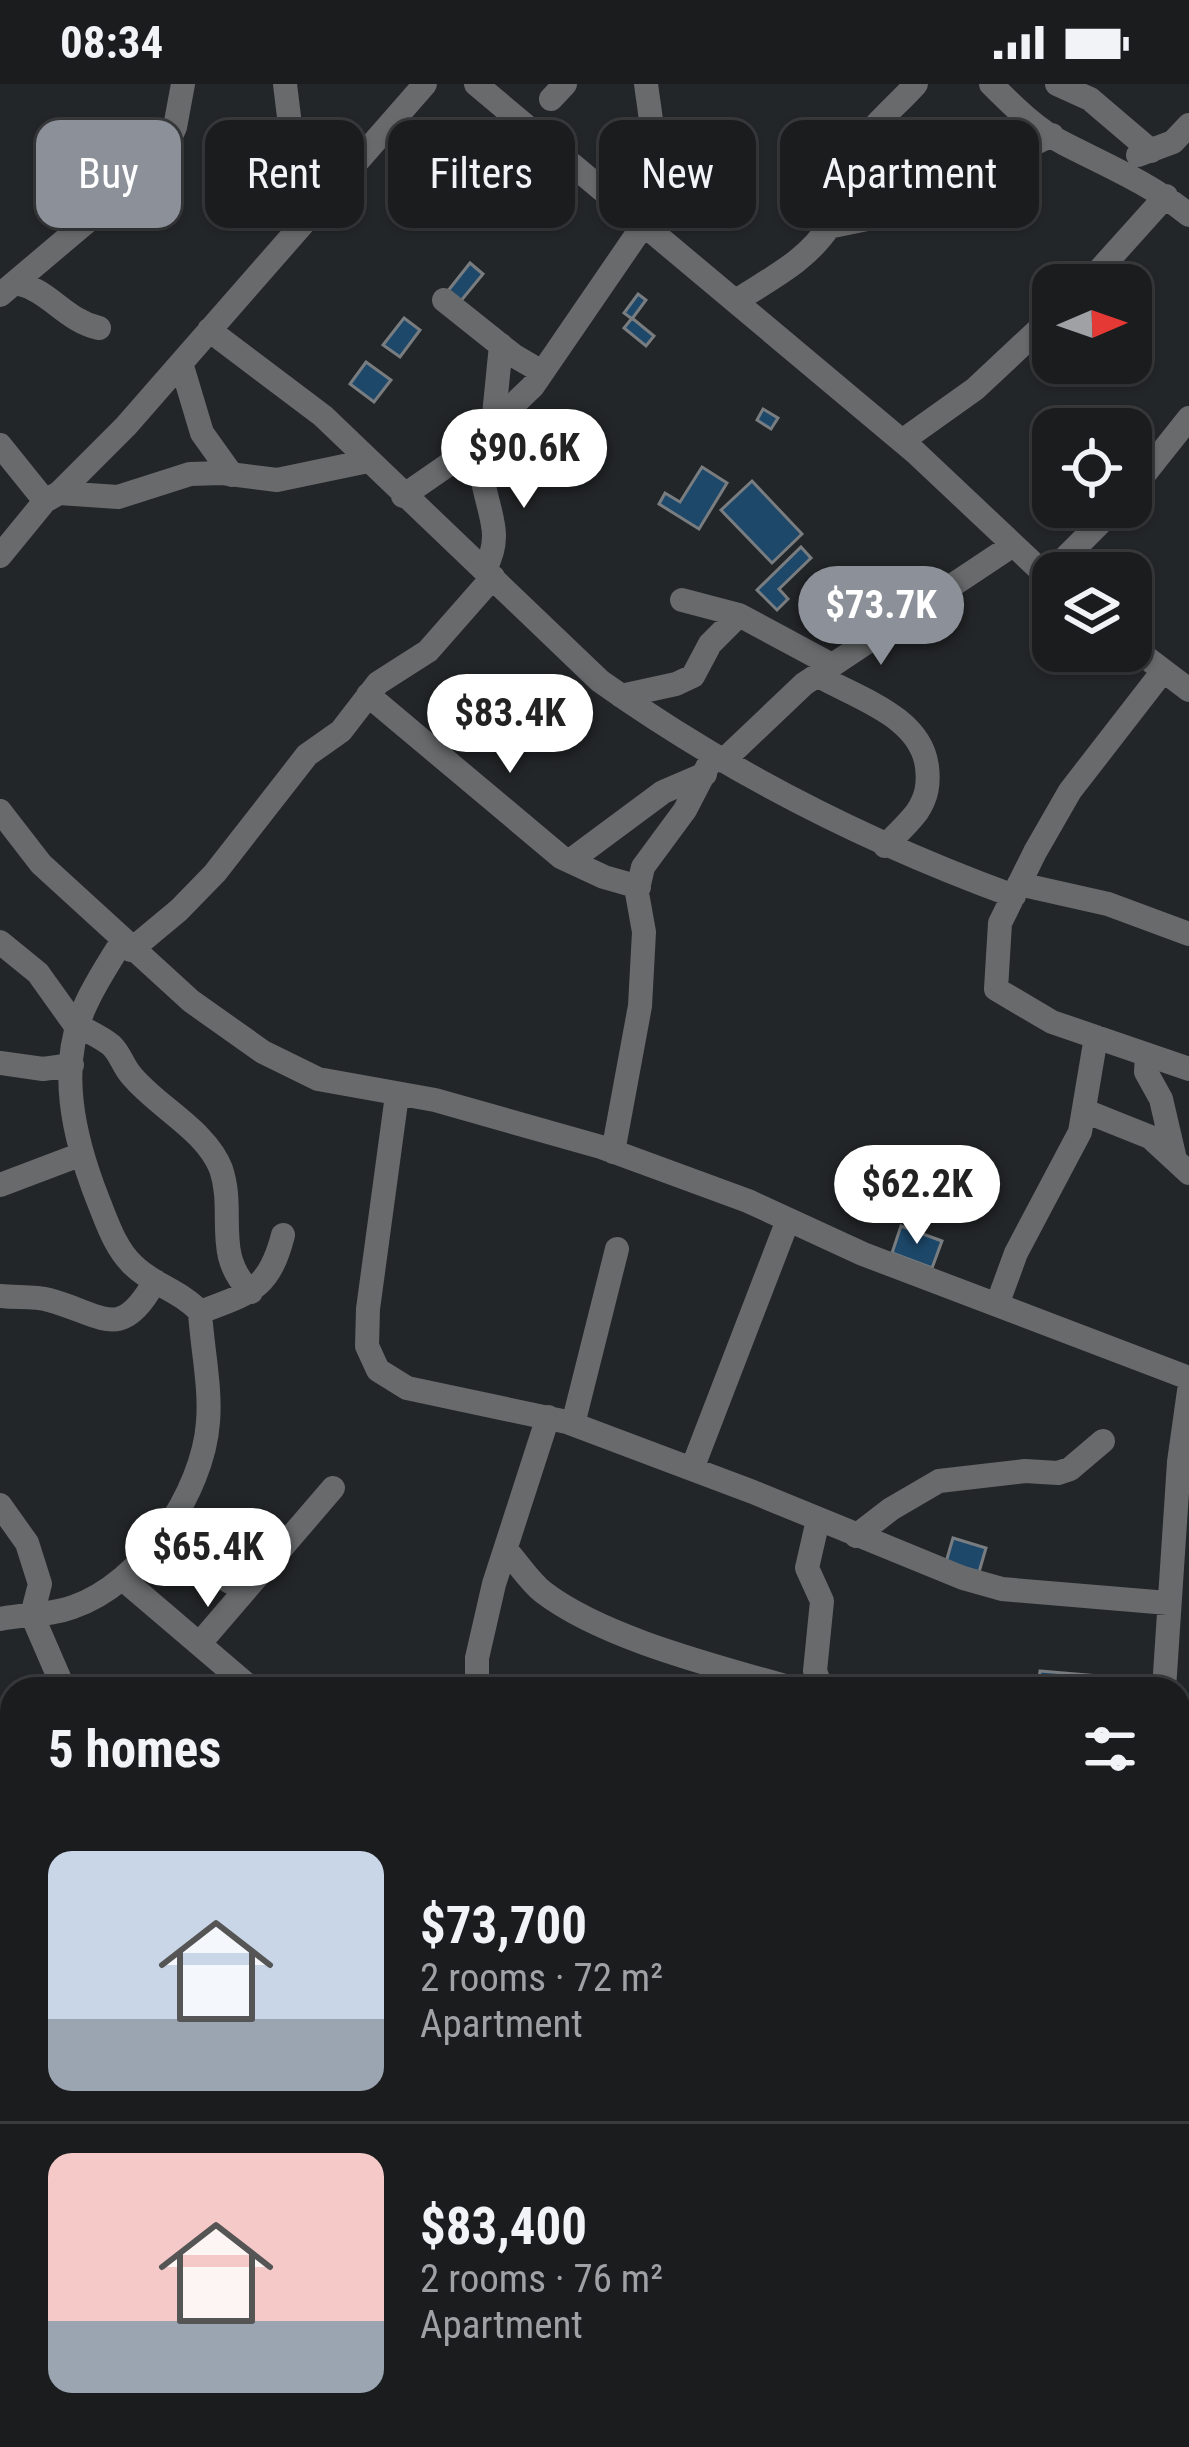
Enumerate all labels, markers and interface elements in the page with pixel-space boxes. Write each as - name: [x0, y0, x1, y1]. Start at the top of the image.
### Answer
- text: 08:34: [60, 16, 163, 69]
- chip: Buy: [36, 120, 181, 228]
- chip: Rent: [205, 120, 364, 228]
- chip: Filters: [388, 120, 575, 228]
- chip: New: [599, 120, 756, 228]
- chip: Apartment: [780, 120, 1039, 228]
- north arrow: [1032, 264, 1152, 384]
- map controls: [1032, 264, 1152, 672]
- button: locate: [1032, 408, 1152, 528]
- pin: $90.6K: [426, 409, 622, 511]
- text: $90.6K: [468, 425, 580, 471]
- button: layers: [1032, 552, 1152, 672]
- pin: $73.7K: [783, 566, 979, 668]
- text: $73.7K: [825, 582, 937, 628]
- pin: $83.4K: [412, 674, 608, 776]
- text: $83.4K: [454, 690, 566, 736]
- pin: $62.2K: [819, 1145, 1015, 1247]
- text: $62.2K: [861, 1161, 973, 1207]
- pin: $65.4K: [110, 1508, 306, 1610]
- text: $65.4K: [152, 1524, 264, 1570]
- icon: filters: [1077, 1716, 1143, 1782]
- text: 5 homes: [48, 1720, 221, 1779]
- text: $73,700: [420, 1896, 587, 1955]
- icon: home: [144, 1899, 288, 2043]
- text: 2 rooms · 72 m²: [420, 1955, 663, 2001]
- text: Apartment: [420, 2001, 583, 2047]
- text: $83,400: [420, 2197, 587, 2256]
- icon: home: [144, 2201, 288, 2345]
- text: 2 rooms · 76 m²: [420, 2256, 663, 2302]
- text: Apartment: [420, 2302, 583, 2348]

